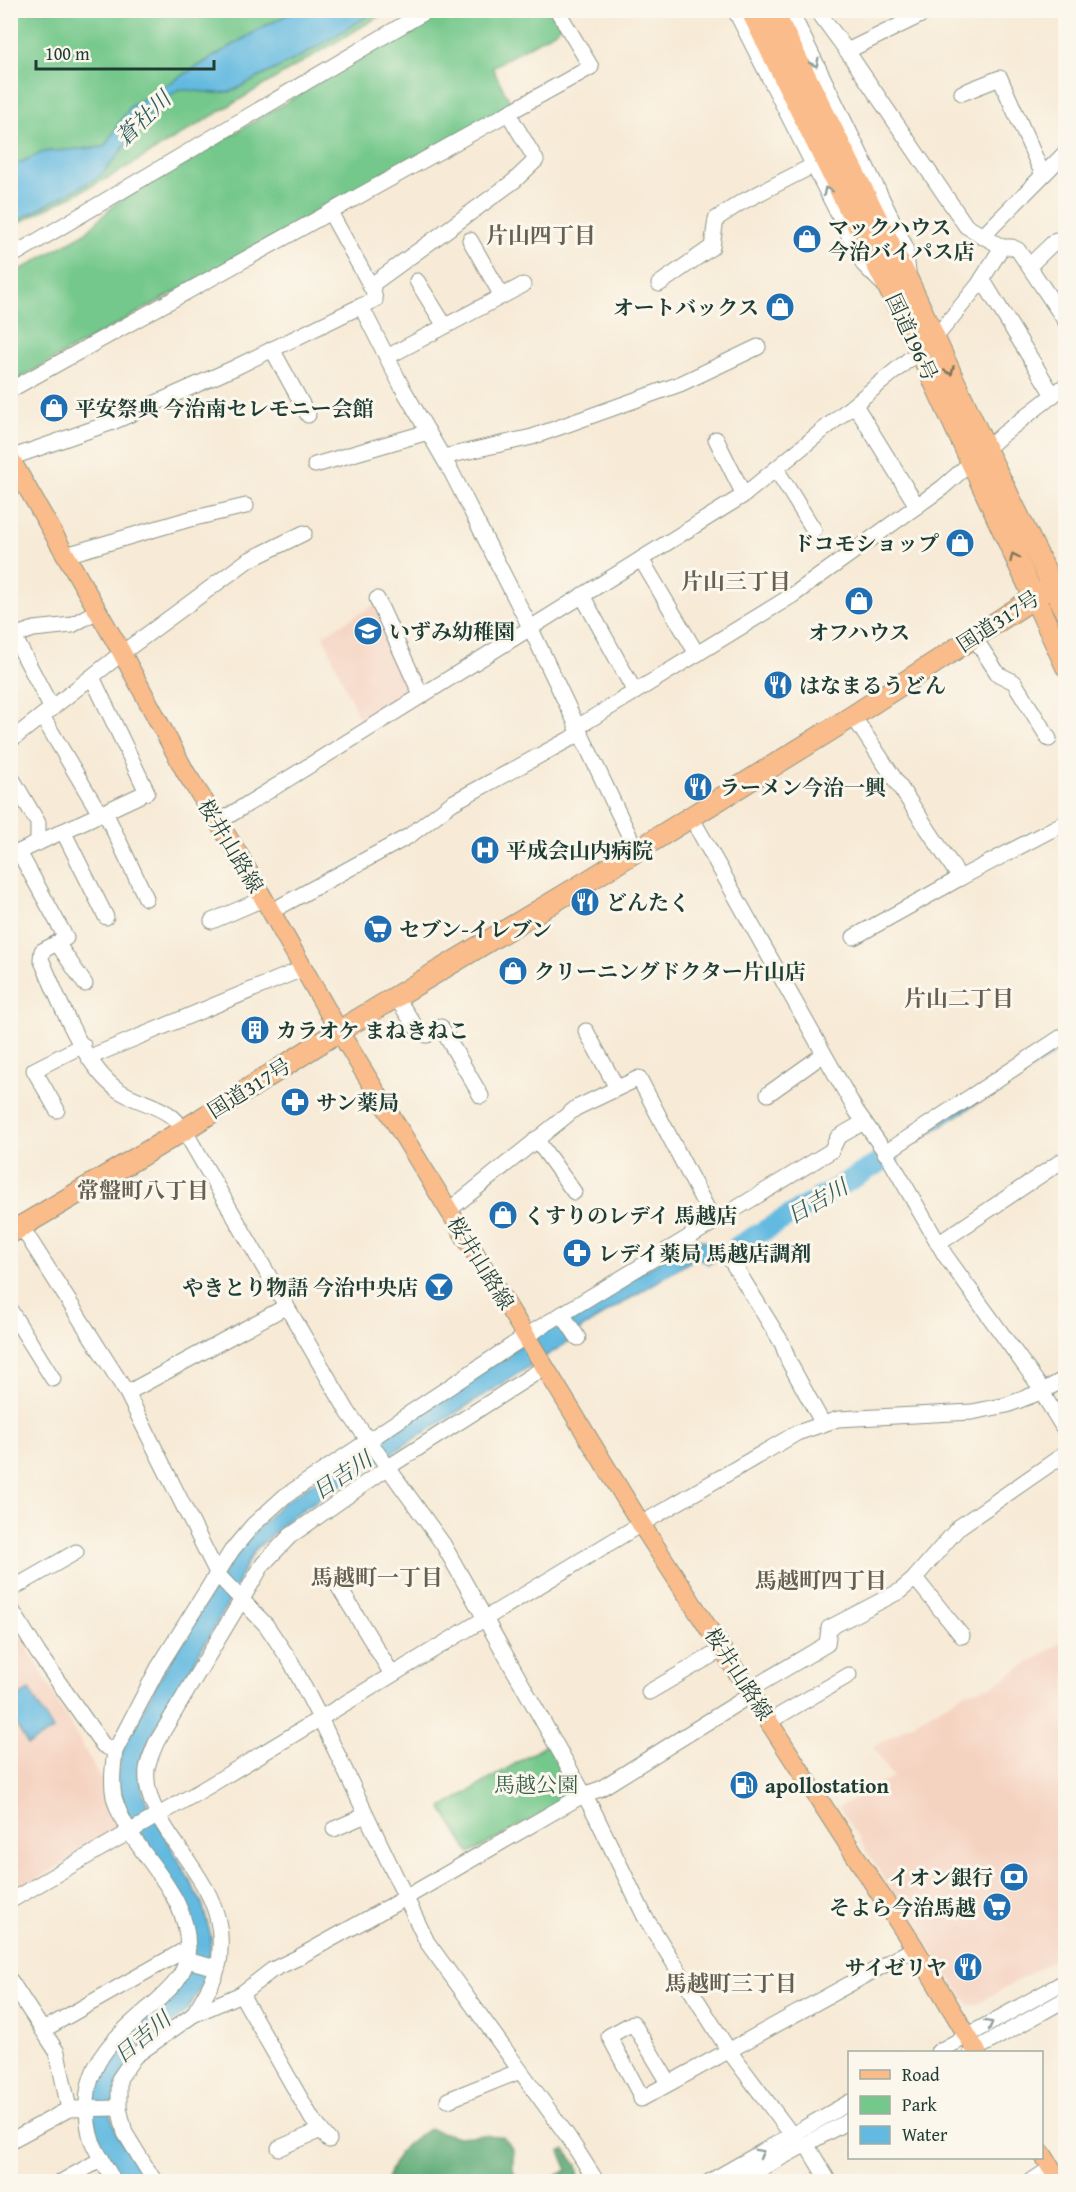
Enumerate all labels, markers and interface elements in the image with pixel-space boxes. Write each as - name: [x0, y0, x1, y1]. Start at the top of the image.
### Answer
- scale bar: [36, 33, 214, 71]
- text: 100 m: [45, 40, 90, 67]
- one-way arrow: [808, 57, 820, 68]
- water label: 蒼社川: [108, 82, 179, 152]
- one-way arrow: [823, 187, 834, 198]
- place label: マックハウス 今治バイパス店: [828, 212, 975, 267]
- district label: 片山四丁目: [486, 219, 596, 251]
- shop icon: マックハウス 今治バイパス店: [791, 223, 823, 255]
- street label: 国道196号: [878, 288, 946, 386]
- shop icon: オートバックス: [764, 291, 796, 323]
- place label: オートバックス: [613, 292, 759, 323]
- one-way arrow: [943, 365, 955, 376]
- shop icon: 平安祭典 今治南セレモニー会館: [38, 392, 70, 424]
- place label: 平安祭典 今治南セレモニー会館: [75, 393, 374, 424]
- shop icon: ドコモショップ: [944, 527, 976, 559]
- place label: ドコモショップ: [793, 528, 939, 559]
- one-way arrow: [1009, 552, 1021, 563]
- district label: 片山三丁目: [681, 565, 791, 597]
- street label: 国道317号: [950, 583, 1046, 659]
- shop icon: オフハウス: [843, 585, 875, 617]
- school or university icon: いずみ幼稚園: [352, 615, 384, 647]
- place label: いずみ幼稚園: [389, 616, 515, 647]
- place label: オフハウス: [808, 617, 910, 648]
- restaurant icon: はなまるうどん: [762, 669, 794, 701]
- place label: はなまるうどん: [799, 670, 946, 701]
- restaurant icon: ラーメン今治一興: [682, 771, 714, 803]
- place label: ラーメン今治一興: [719, 772, 886, 803]
- street label: 桜井山路線: [191, 793, 271, 899]
- hospital icon: 平成会山内病院: [469, 834, 501, 866]
- place label: 平成会山内病院: [506, 835, 653, 866]
- restaurant icon: どんたく: [569, 886, 601, 918]
- place label: どんたく: [606, 887, 690, 918]
- supermarket icon: セブン-イレブン: [362, 913, 394, 945]
- place label: セブン-イレブン: [399, 914, 552, 945]
- shop icon: クリーニングドクター片山店: [497, 955, 529, 987]
- place label: クリーニングドクター片山店: [534, 956, 806, 987]
- district label: 片山二丁目: [904, 982, 1014, 1014]
- building icon: カラオケ まねきねこ: [239, 1014, 271, 1046]
- place label: カラオケ まねきねこ: [276, 1015, 469, 1046]
- street label: 国道317号: [201, 1050, 297, 1126]
- pharmacy icon: サン薬局: [279, 1086, 311, 1118]
- place label: サン薬局: [316, 1087, 399, 1118]
- water label: 日吉川: [780, 1170, 855, 1231]
- district label: 常盤町八丁目: [77, 1174, 209, 1206]
- shop icon: くすりのレデイ 馬越店: [487, 1199, 519, 1231]
- place label: くすりのレデイ 馬越店: [524, 1200, 737, 1231]
- street label: 桜井山路線: [440, 1210, 522, 1316]
- pharmacy icon: レデイ薬局 馬越店調剤: [561, 1237, 593, 1269]
- place label: レデイ薬局 馬越店調剤: [598, 1238, 811, 1269]
- bar icon: やきとり物語 今治中央店: [423, 1271, 455, 1303]
- place label: やきとり物語 今治中央店: [182, 1272, 418, 1303]
- water label: 日吉川: [306, 1442, 380, 1507]
- district label: 馬越町一丁目: [311, 1561, 443, 1593]
- district label: 馬越町四丁目: [755, 1564, 887, 1596]
- street label: 桜井山路線: [697, 1622, 781, 1726]
- park label: 馬越公園: [494, 1769, 578, 1800]
- fuel station icon: apollostation: [728, 1769, 760, 1801]
- place label: apollostation: [765, 1770, 889, 1801]
- bank icon: イオン銀行: [998, 1861, 1030, 1893]
- place label: イオン銀行: [889, 1862, 993, 1893]
- supermarket icon: そよら今治馬越: [981, 1891, 1013, 1923]
- place label: そよら今治馬越: [829, 1892, 976, 1923]
- restaurant icon: サイゼリヤ: [952, 1951, 984, 1983]
- place label: サイゼリヤ: [845, 1952, 947, 1983]
- district label: 馬越町三丁目: [665, 1967, 797, 1999]
- water label: 日吉川: [106, 2002, 179, 2070]
- one-way arrow: [983, 2020, 993, 2031]
- legend: [848, 2051, 1043, 2159]
- text: Road: [902, 2061, 940, 2088]
- text: Park: [902, 2091, 938, 2118]
- text: Water: [902, 2121, 948, 2148]
- one-way arrow: [754, 2149, 764, 2160]

